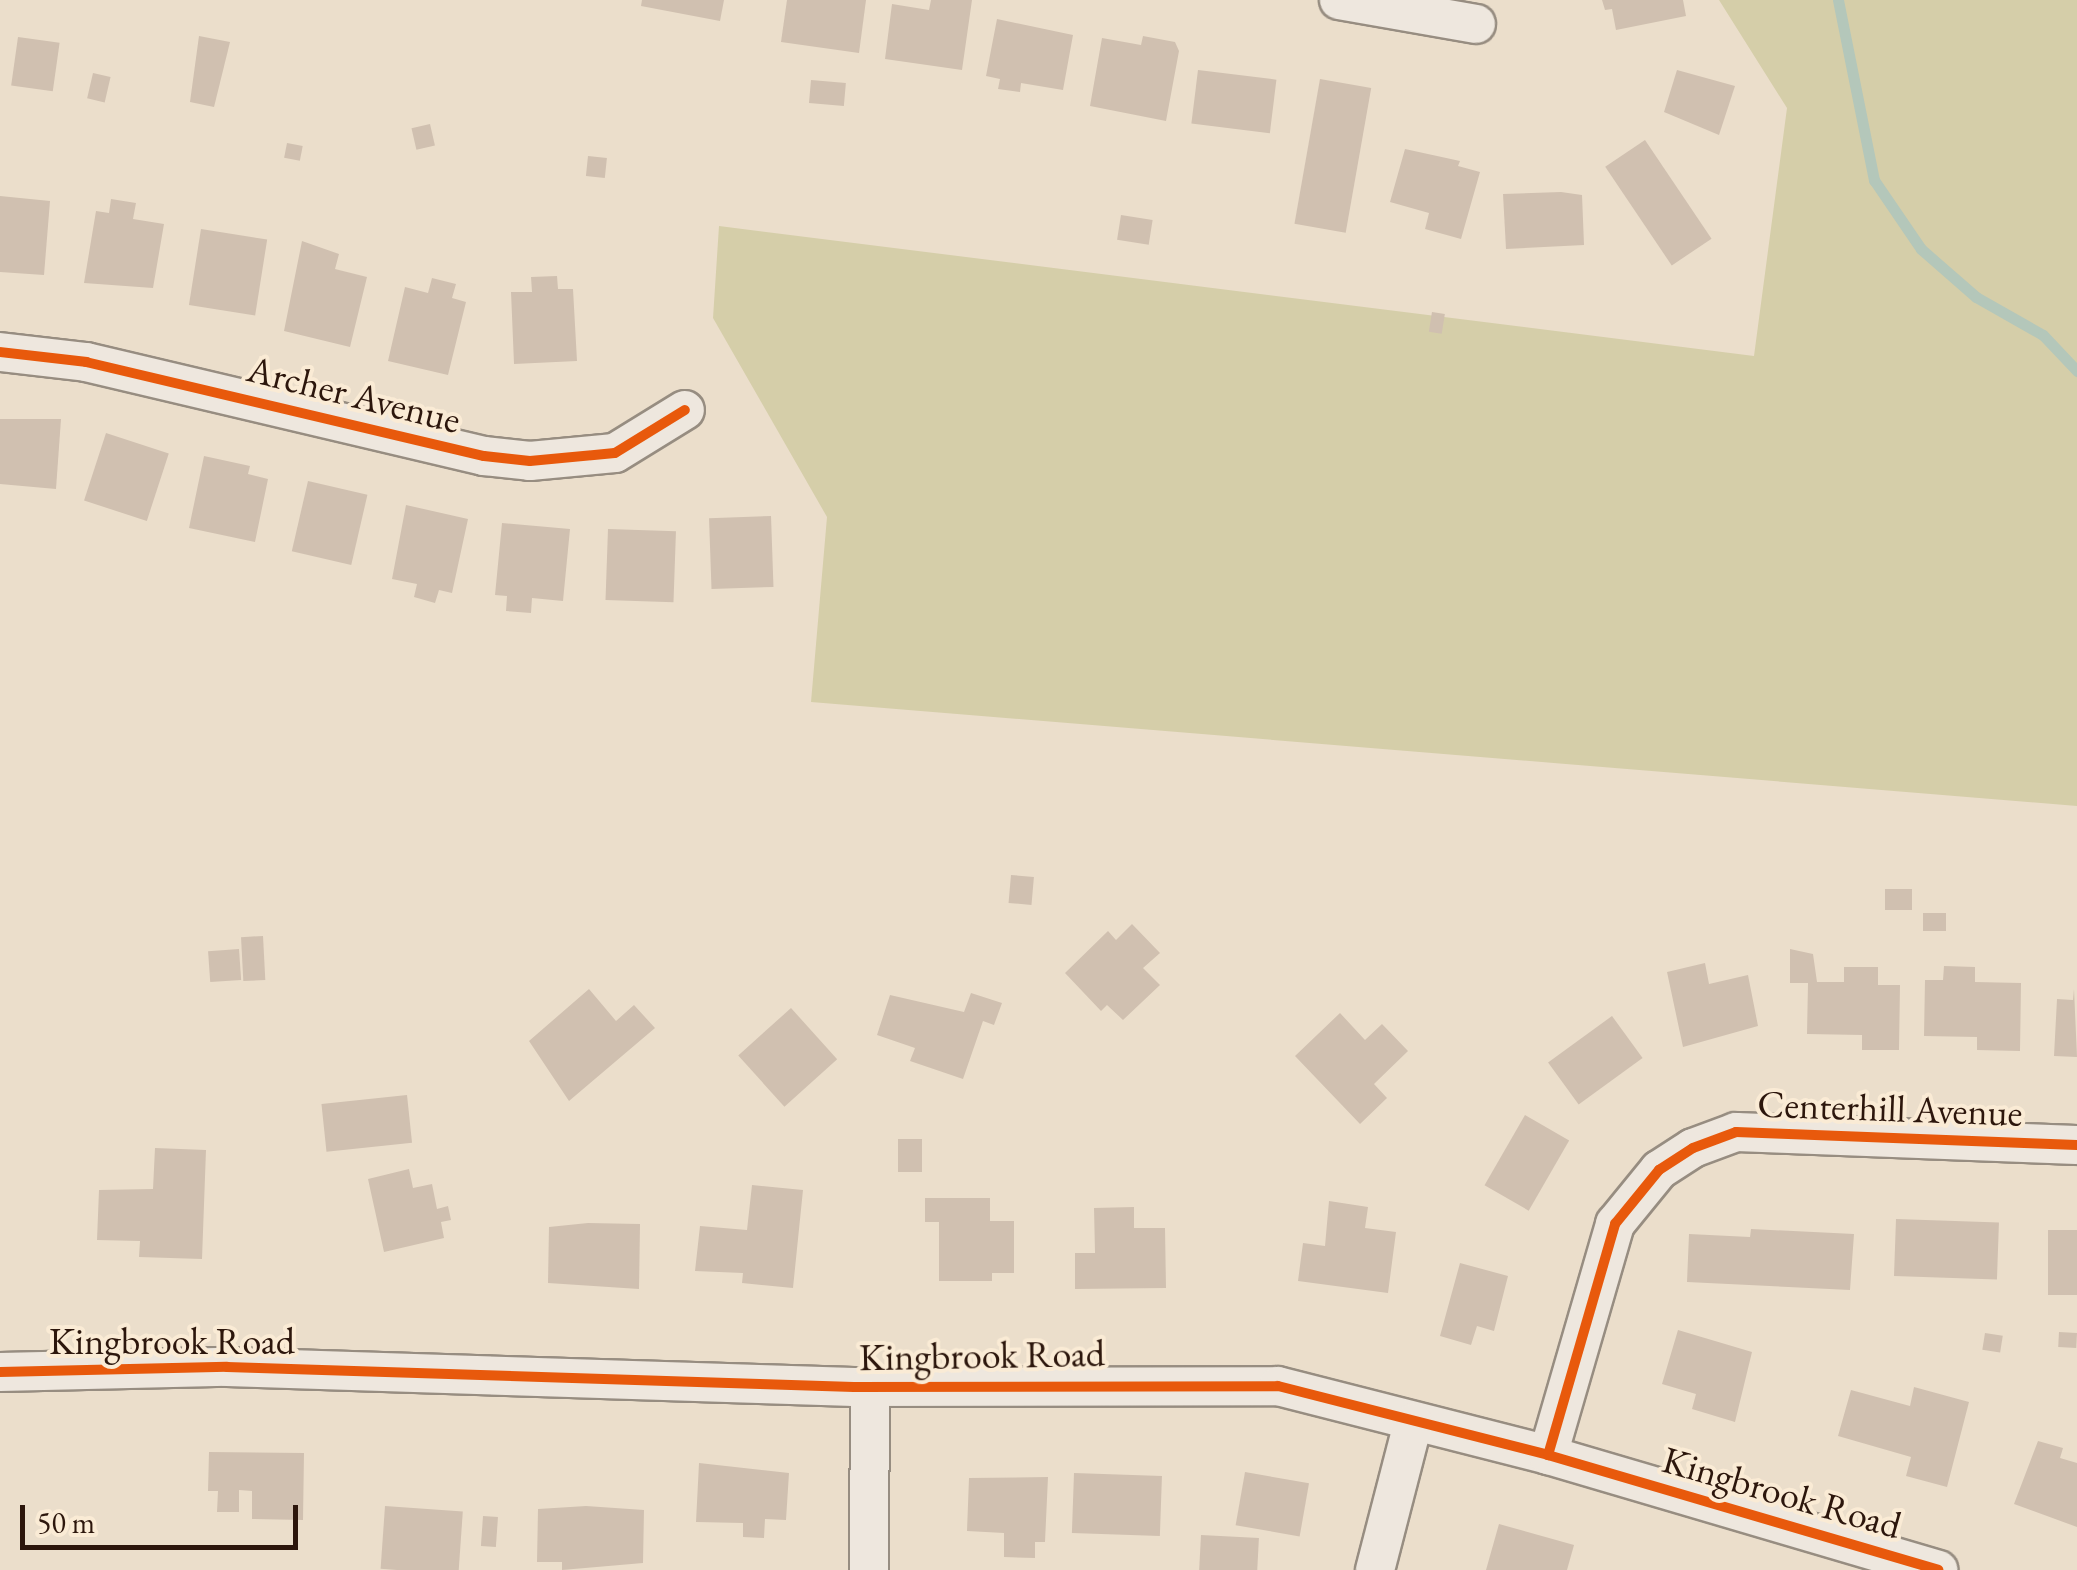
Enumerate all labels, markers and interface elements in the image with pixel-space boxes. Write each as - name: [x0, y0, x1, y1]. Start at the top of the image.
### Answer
- street label: Archer Avenue: [243, 345, 465, 443]
- street label: Centerhill Avenue: [1757, 1081, 2023, 1135]
- street label: Kingbrook Road: [49, 1318, 295, 1364]
- street label: Kingbrook Road: [859, 1330, 1105, 1380]
- street label: Kingbrook Road: [1657, 1436, 1907, 1548]
- scale bar: [25, 1485, 302, 1547]
- text: 50 m: [37, 1503, 95, 1542]

